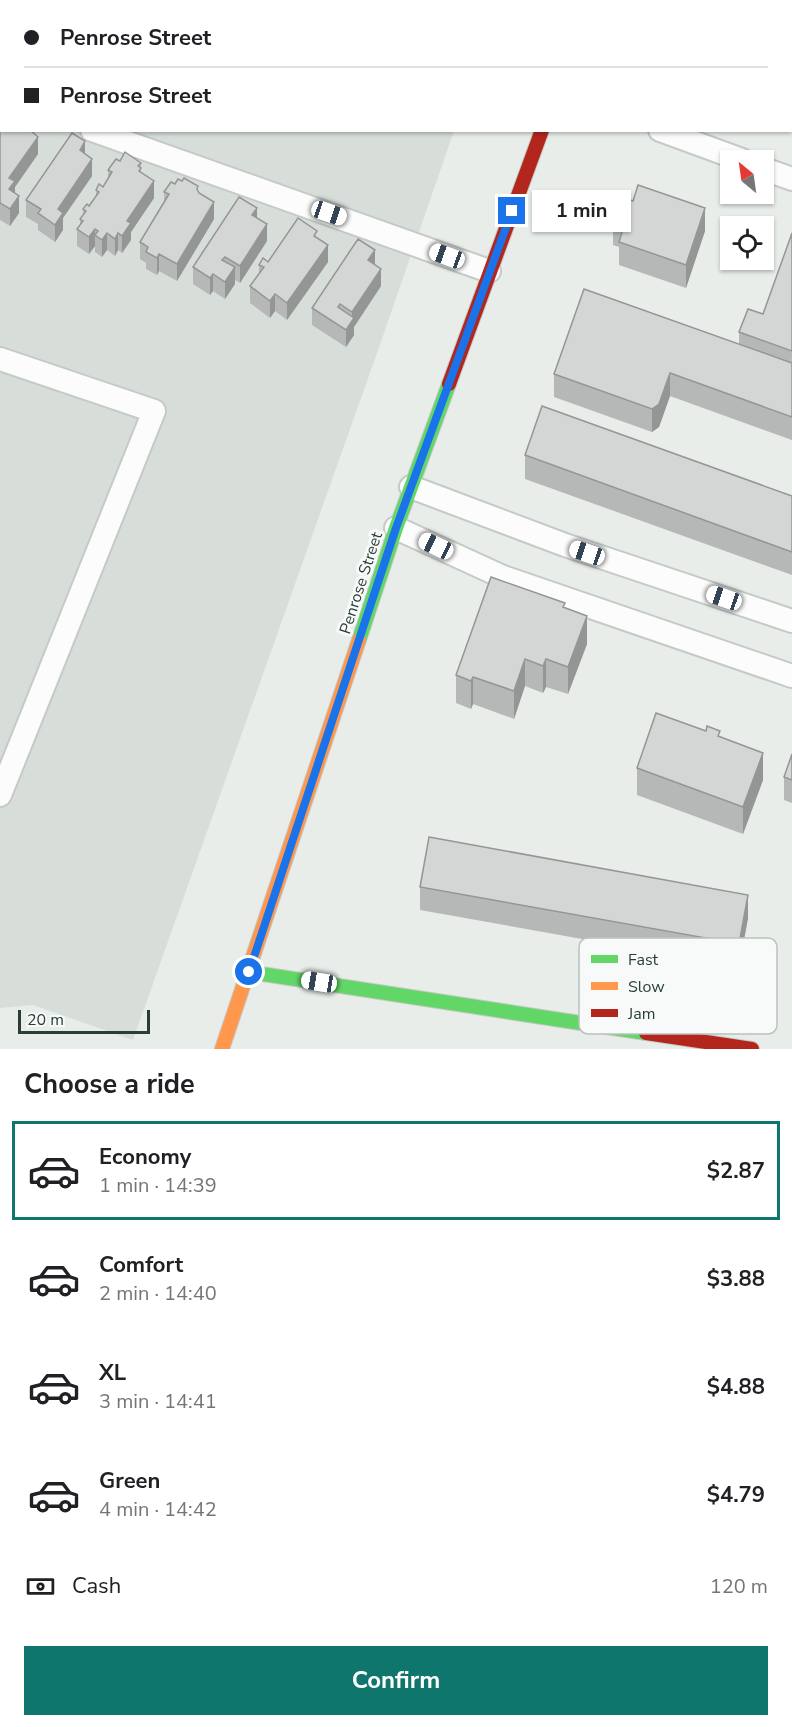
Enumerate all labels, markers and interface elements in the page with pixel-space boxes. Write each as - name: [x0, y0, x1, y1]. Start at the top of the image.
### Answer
- text: Penrose Street: [60, 23, 211, 53]
- text: Penrose Street: [60, 81, 211, 111]
- north arrow: [720, 150, 774, 204]
- map controls: [720, 150, 774, 270]
- callout: 1 min: [533, 190, 632, 232]
- route end: [498, 197, 525, 224]
- text: 1 min: [556, 197, 607, 224]
- car: [309, 199, 349, 227]
- button: locate: [720, 216, 774, 270]
- car: [427, 241, 467, 271]
- street label: Penrose Street: [334, 529, 388, 637]
- car: [416, 530, 456, 562]
- car: [567, 539, 607, 567]
- car: [704, 584, 744, 612]
- legend: [579, 938, 777, 1034]
- text: Fast: [628, 949, 659, 971]
- route start: [235, 958, 262, 985]
- car: [300, 970, 338, 994]
- text: Slow: [628, 976, 665, 998]
- text: Jam: [627, 1003, 655, 1025]
- scale bar: [18, 1007, 150, 1034]
- text: 20 m: [27, 1009, 64, 1031]
- text: Choose a ride: [24, 1066, 195, 1103]
- text: Economy: [99, 1142, 191, 1172]
- icon: car: [27, 1144, 81, 1198]
- text: $2.87: [707, 1156, 765, 1186]
- text: 1 min · 14:39: [99, 1172, 217, 1199]
- text: Comfort: [99, 1250, 183, 1280]
- icon: car: [27, 1252, 81, 1306]
- text: $3.88: [707, 1264, 765, 1294]
- text: 2 min · 14:40: [99, 1280, 217, 1307]
- text: XL: [99, 1358, 126, 1388]
- icon: car: [27, 1360, 81, 1414]
- text: $4.88: [707, 1372, 765, 1402]
- text: 3 min · 14:41: [99, 1388, 217, 1415]
- text: Green: [99, 1466, 160, 1496]
- icon: car: [27, 1468, 81, 1522]
- text: $4.79: [707, 1480, 765, 1510]
- text: 4 min · 14:42: [99, 1496, 217, 1523]
- icon: cash: [24, 1570, 57, 1603]
- text: Cash: [72, 1571, 121, 1601]
- text: 120 m: [710, 1573, 768, 1600]
- button: Confirm: [24, 1646, 768, 1715]

